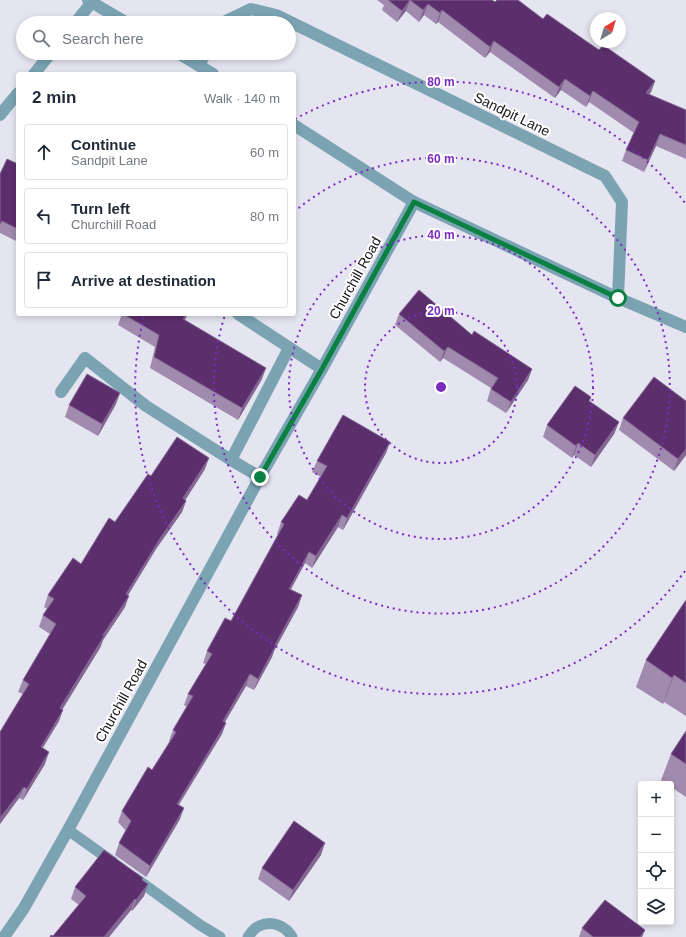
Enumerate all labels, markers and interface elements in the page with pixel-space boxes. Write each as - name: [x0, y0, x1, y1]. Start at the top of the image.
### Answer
- north arrow: [590, 12, 626, 48]
- search box: [16, 16, 296, 60]
- icon: search: [30, 27, 52, 49]
- text: Search here: [62, 30, 144, 47]
- text: 80 m: [427, 75, 455, 89]
- text: 2 min: [32, 88, 76, 107]
- street label: Sandpit Lane: [471, 89, 553, 139]
- text: Walk · 140 m: [204, 91, 280, 106]
- text: Continue: [71, 136, 136, 153]
- icon: ahead: [33, 141, 55, 163]
- text: 60 m: [250, 145, 279, 160]
- text: 60 m: [427, 152, 455, 166]
- text: Sandpit Lane: [71, 153, 148, 168]
- text: Turn left: [71, 200, 130, 217]
- icon: left: [33, 205, 55, 227]
- text: 80 m: [250, 209, 279, 224]
- text: Churchill Road: [71, 217, 156, 232]
- text: 40 m: [427, 228, 455, 242]
- street label: Churchill Road: [326, 234, 384, 322]
- icon: arrive: [33, 269, 55, 291]
- text: Arrive at destination: [71, 272, 216, 289]
- route start: [609, 289, 627, 307]
- text: 20 m: [427, 304, 455, 318]
- centre of rings: [434, 380, 448, 394]
- route end: [251, 468, 269, 486]
- street label: Churchill Road: [92, 657, 150, 745]
- map controls: [638, 781, 674, 925]
- button: +: [638, 781, 674, 817]
- button: −: [638, 817, 674, 853]
- button: locate: [638, 853, 674, 889]
- button: layers: [638, 889, 674, 925]

